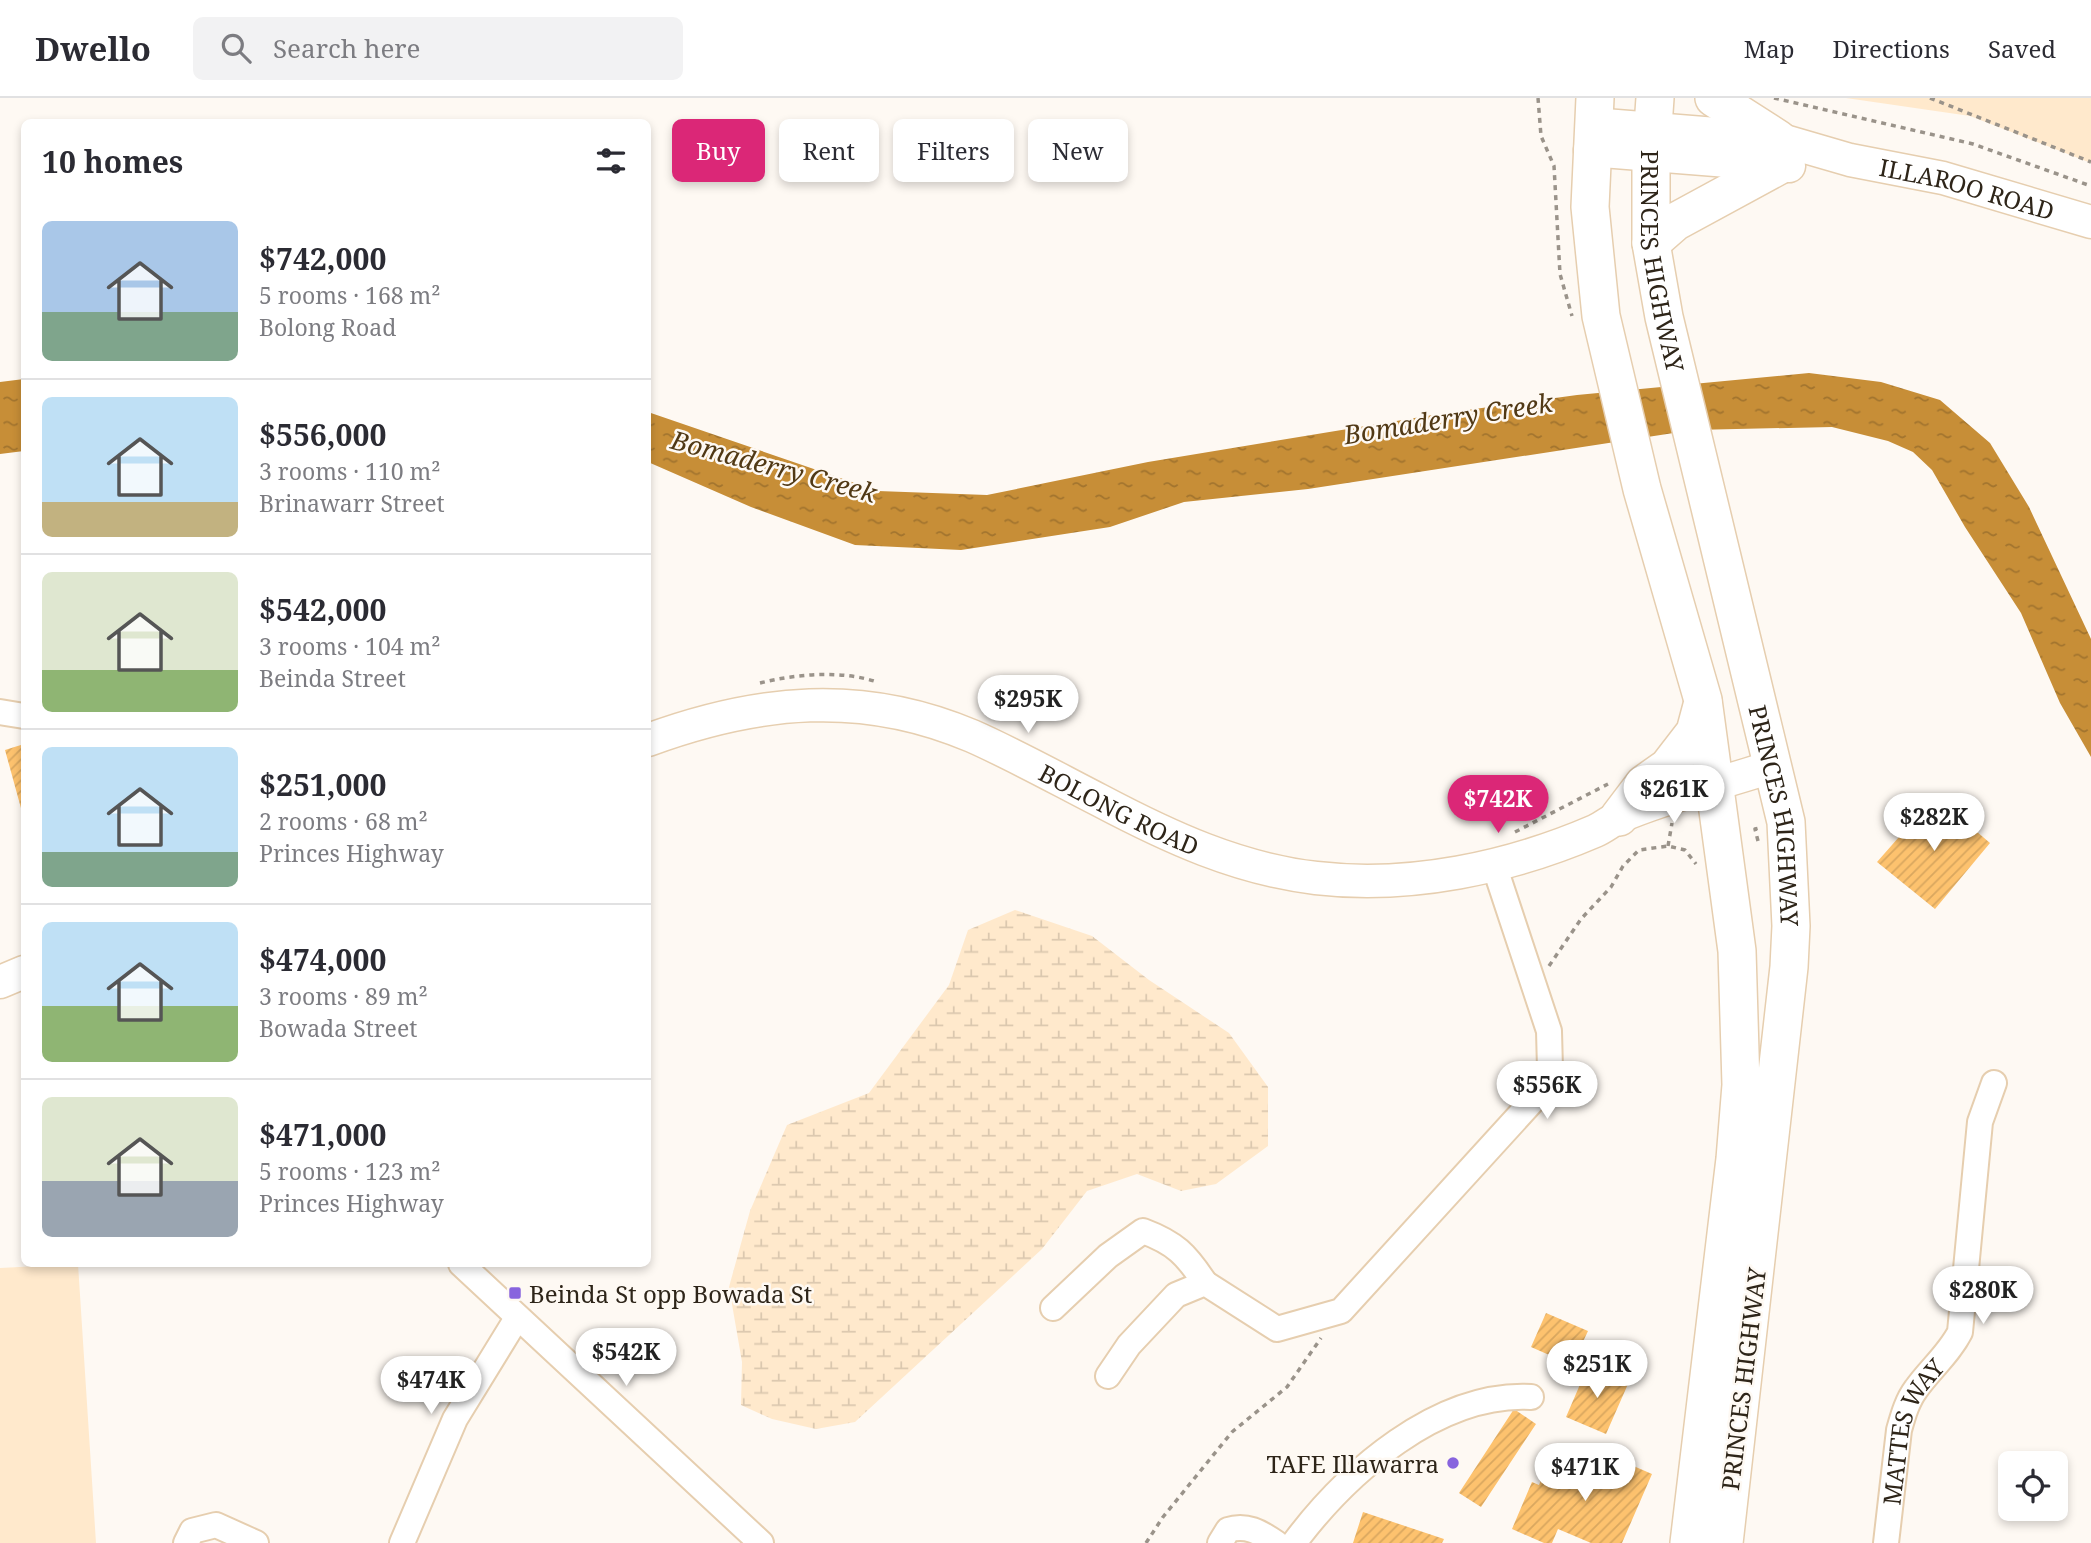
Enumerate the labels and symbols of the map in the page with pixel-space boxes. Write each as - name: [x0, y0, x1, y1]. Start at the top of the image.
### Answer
- street label: PRINCES HIGHWAY: [1634, 150, 1693, 376]
- street label: ILLAROO ROAD: [1877, 150, 2058, 227]
- water label: Bomaderry Creek: [1340, 384, 1556, 452]
- water label: Bomaderry Creek: [666, 421, 882, 511]
- pin: $295K: [979, 676, 1077, 735]
- street label: PRINCES HIGHWAY: [1742, 702, 1808, 928]
- street label: BOLONG ROAD: [1034, 755, 1204, 862]
- pin: $261K: [1625, 766, 1723, 825]
- pin: $742K: [1449, 776, 1547, 835]
- pin: $282K: [1885, 794, 1983, 853]
- pin: $556K: [1498, 1062, 1596, 1121]
- street label: PRINCES HIGHWAY: [1713, 1265, 1773, 1492]
- pin: $280K: [1934, 1266, 2032, 1326]
- place label: Beinda St opp Bowada St: [529, 1277, 812, 1310]
- marker: Beinda St opp Bowada St: [507, 1285, 523, 1301]
- pin: $542K: [577, 1328, 675, 1388]
- pin: $251K: [1548, 1340, 1646, 1400]
- street label: MATTES WAY: [1874, 1350, 1952, 1507]
- pin: $474K: [382, 1356, 480, 1416]
- pin: $471K: [1536, 1444, 1634, 1503]
- place label: TAFE Illawarra: [1266, 1447, 1439, 1480]
- marker: TAFE Illawarra: [1445, 1455, 1461, 1471]

